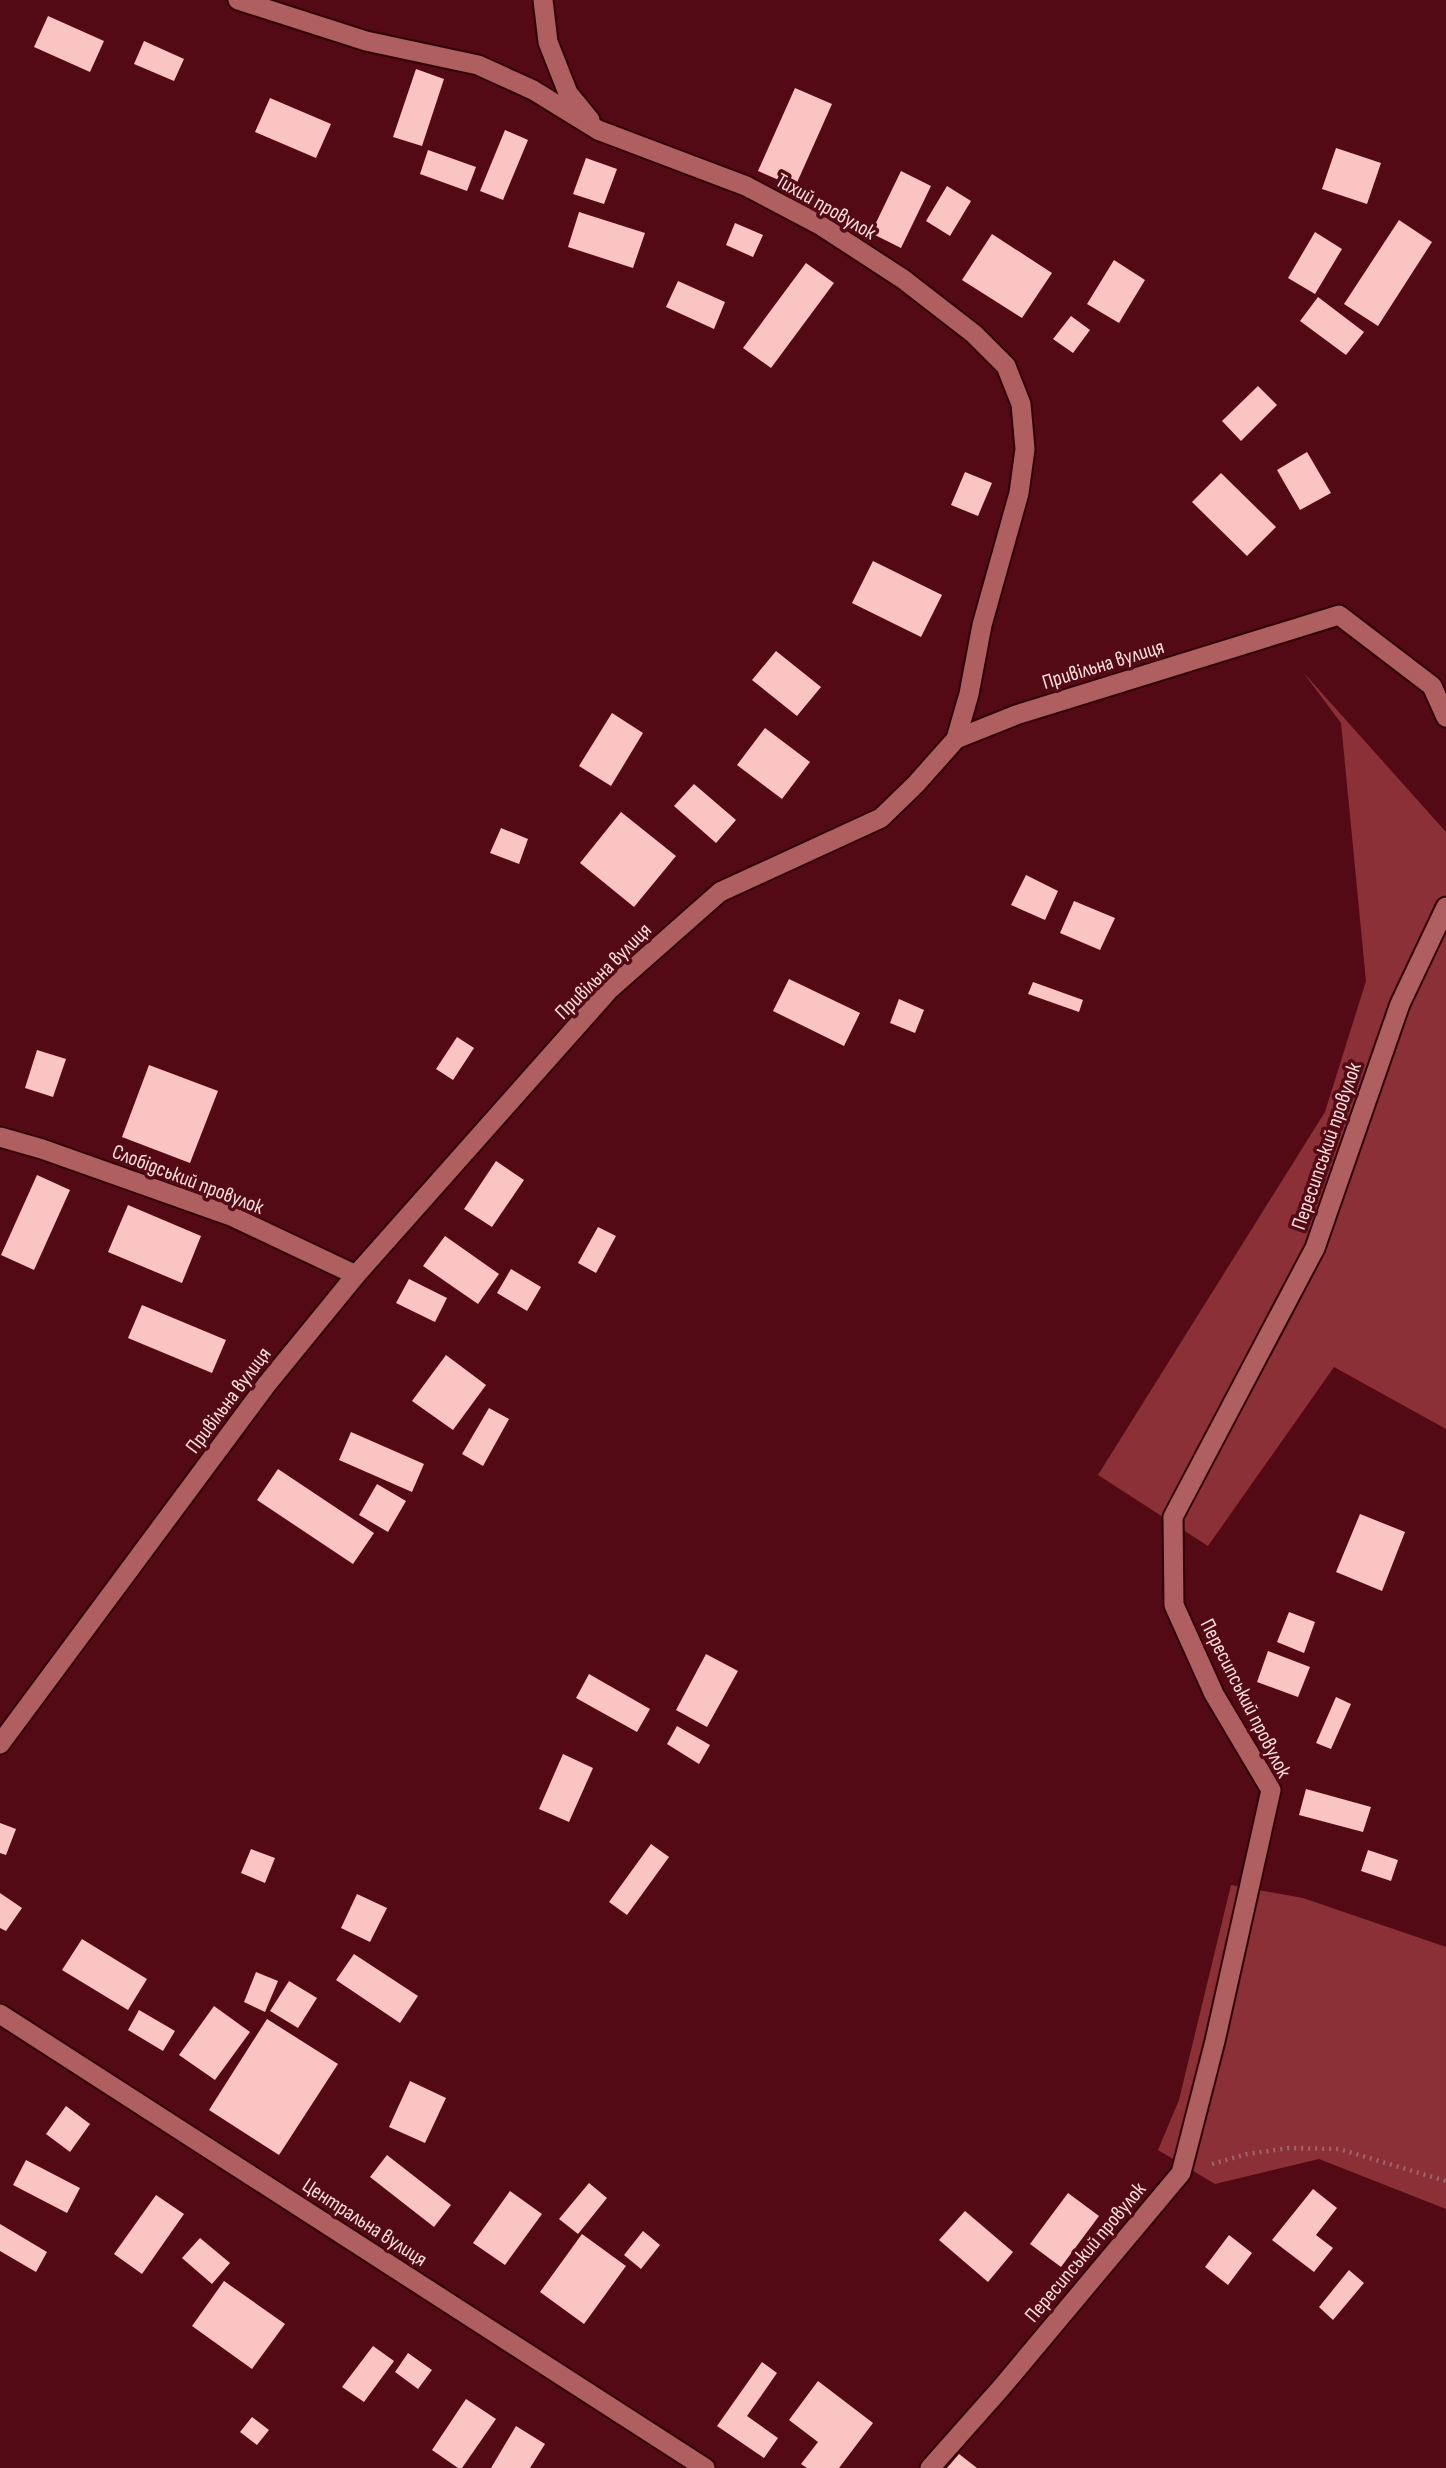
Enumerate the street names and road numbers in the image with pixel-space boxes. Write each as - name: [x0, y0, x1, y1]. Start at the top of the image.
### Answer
- street label: Тихий провулок: [771, 168, 880, 245]
- street label: Привільна вулиця: [1039, 634, 1167, 695]
- street label: Привільна вулиця: [550, 918, 657, 1025]
- street label: Пересипський провулок: [1286, 1059, 1367, 1233]
- street label: Слобідський провулок: [108, 1139, 267, 1220]
- street label: Привільна вулиця: [180, 1342, 276, 1458]
- street label: Пересипський провулок: [1195, 1615, 1296, 1782]
- street label: Центральна вулиця: [298, 2173, 432, 2272]
- street label: Пересипський провулок: [1020, 2177, 1151, 2327]

